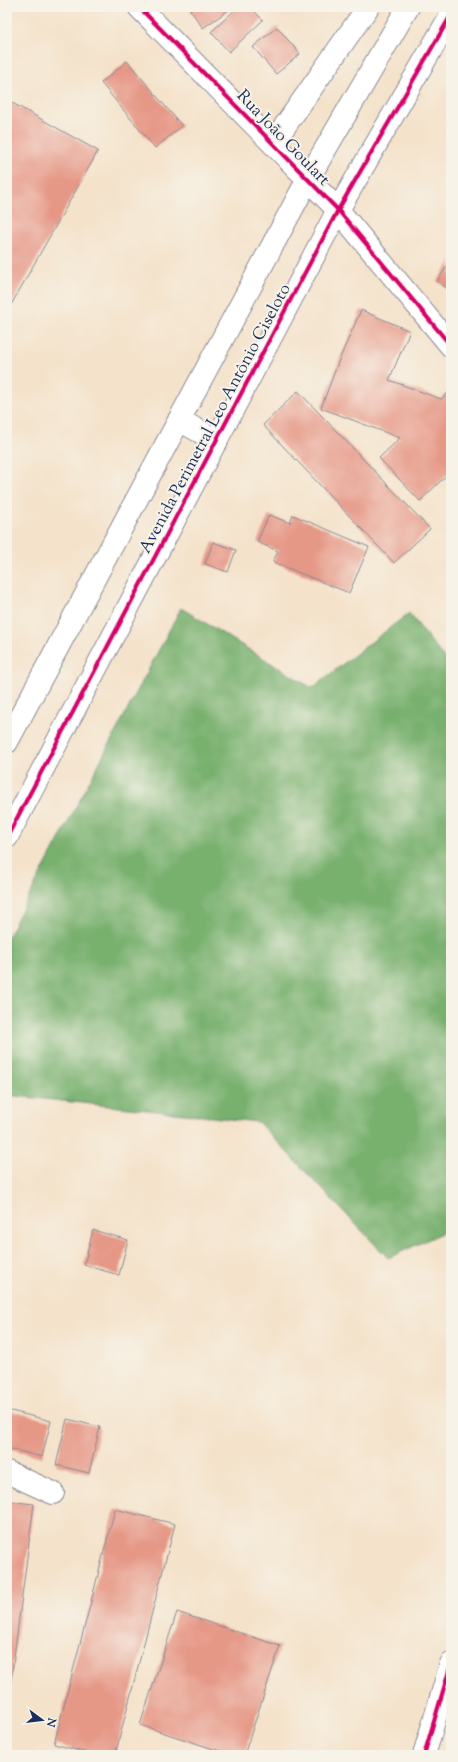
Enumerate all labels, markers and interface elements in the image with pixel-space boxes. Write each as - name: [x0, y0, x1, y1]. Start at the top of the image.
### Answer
- street label: Rua João Goulart: [230, 85, 335, 192]
- street label: Avenida Perimetral Leo Antônio Ciseloto: [134, 280, 297, 558]
- north arrow: [22, 1700, 62, 1740]
- text: N: [42, 1715, 60, 1729]

